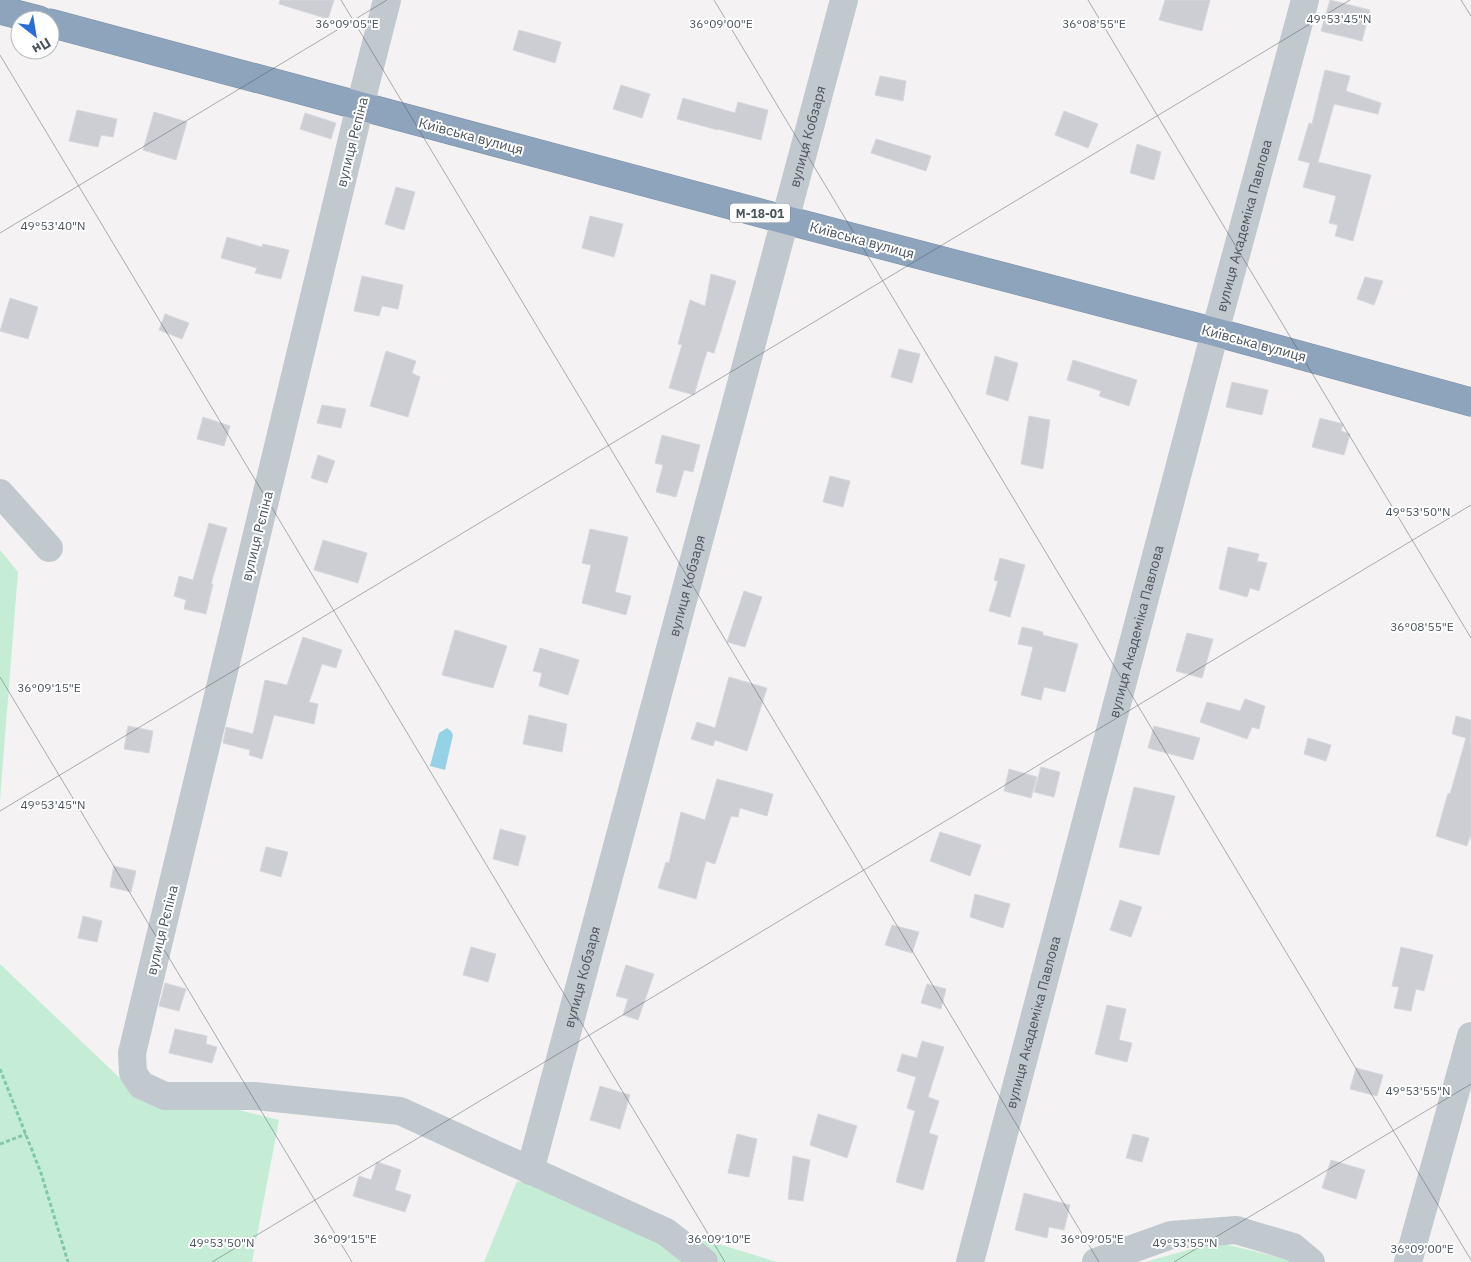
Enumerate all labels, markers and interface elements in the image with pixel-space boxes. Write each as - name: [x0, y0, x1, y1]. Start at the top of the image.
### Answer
- north arrow: [10, 10, 60, 60]
- text: 49°53'45"N: [1306, 11, 1372, 26]
- text: 36°09'05"E: [315, 16, 379, 31]
- text: 36°09'00"E: [689, 16, 753, 31]
- text: 36°08'55"E: [1062, 16, 1126, 31]
- text: Пн: [29, 34, 54, 59]
- street label: вулиця Кобзаря: [785, 84, 830, 189]
- street label: вулиця Рєпіна: [332, 94, 372, 189]
- street label: Київська вулиця: [417, 113, 525, 159]
- street label: вулиця Академіка Павлова: [1212, 137, 1276, 314]
- road number: М-18-01: [730, 204, 790, 222]
- street label: Київська вулиця: [808, 217, 916, 263]
- text: 49°53'40"N: [20, 218, 86, 233]
- street label: Київська вулиця: [1200, 320, 1308, 366]
- street label: вулиця Рєпіна: [237, 488, 277, 583]
- text: 49°53'50"N: [1385, 504, 1451, 519]
- street label: вулиця Кобзаря: [665, 533, 709, 639]
- street label: вулиця Академіка Павлова: [1105, 543, 1168, 720]
- text: 36°08'55"E: [1390, 619, 1454, 634]
- text: 36°09'15"E: [17, 680, 81, 695]
- text: 49°53'45"N: [20, 797, 86, 812]
- street label: вулиця Рєпіна: [142, 882, 182, 977]
- street label: вулиця Кобзаря: [560, 924, 604, 1030]
- street label: вулиця Академіка Павлова: [1002, 933, 1065, 1110]
- text: 49°53'55"N: [1385, 1083, 1451, 1098]
- text: 36°09'15"E: [313, 1231, 377, 1246]
- text: 36°09'10"E: [687, 1231, 751, 1246]
- text: 36°09'05"E: [1060, 1231, 1124, 1246]
- text: 49°53'50"N: [189, 1235, 255, 1250]
- text: 49°53'55"N: [1152, 1235, 1218, 1250]
- text: 36°09'00"E: [1390, 1241, 1454, 1256]

